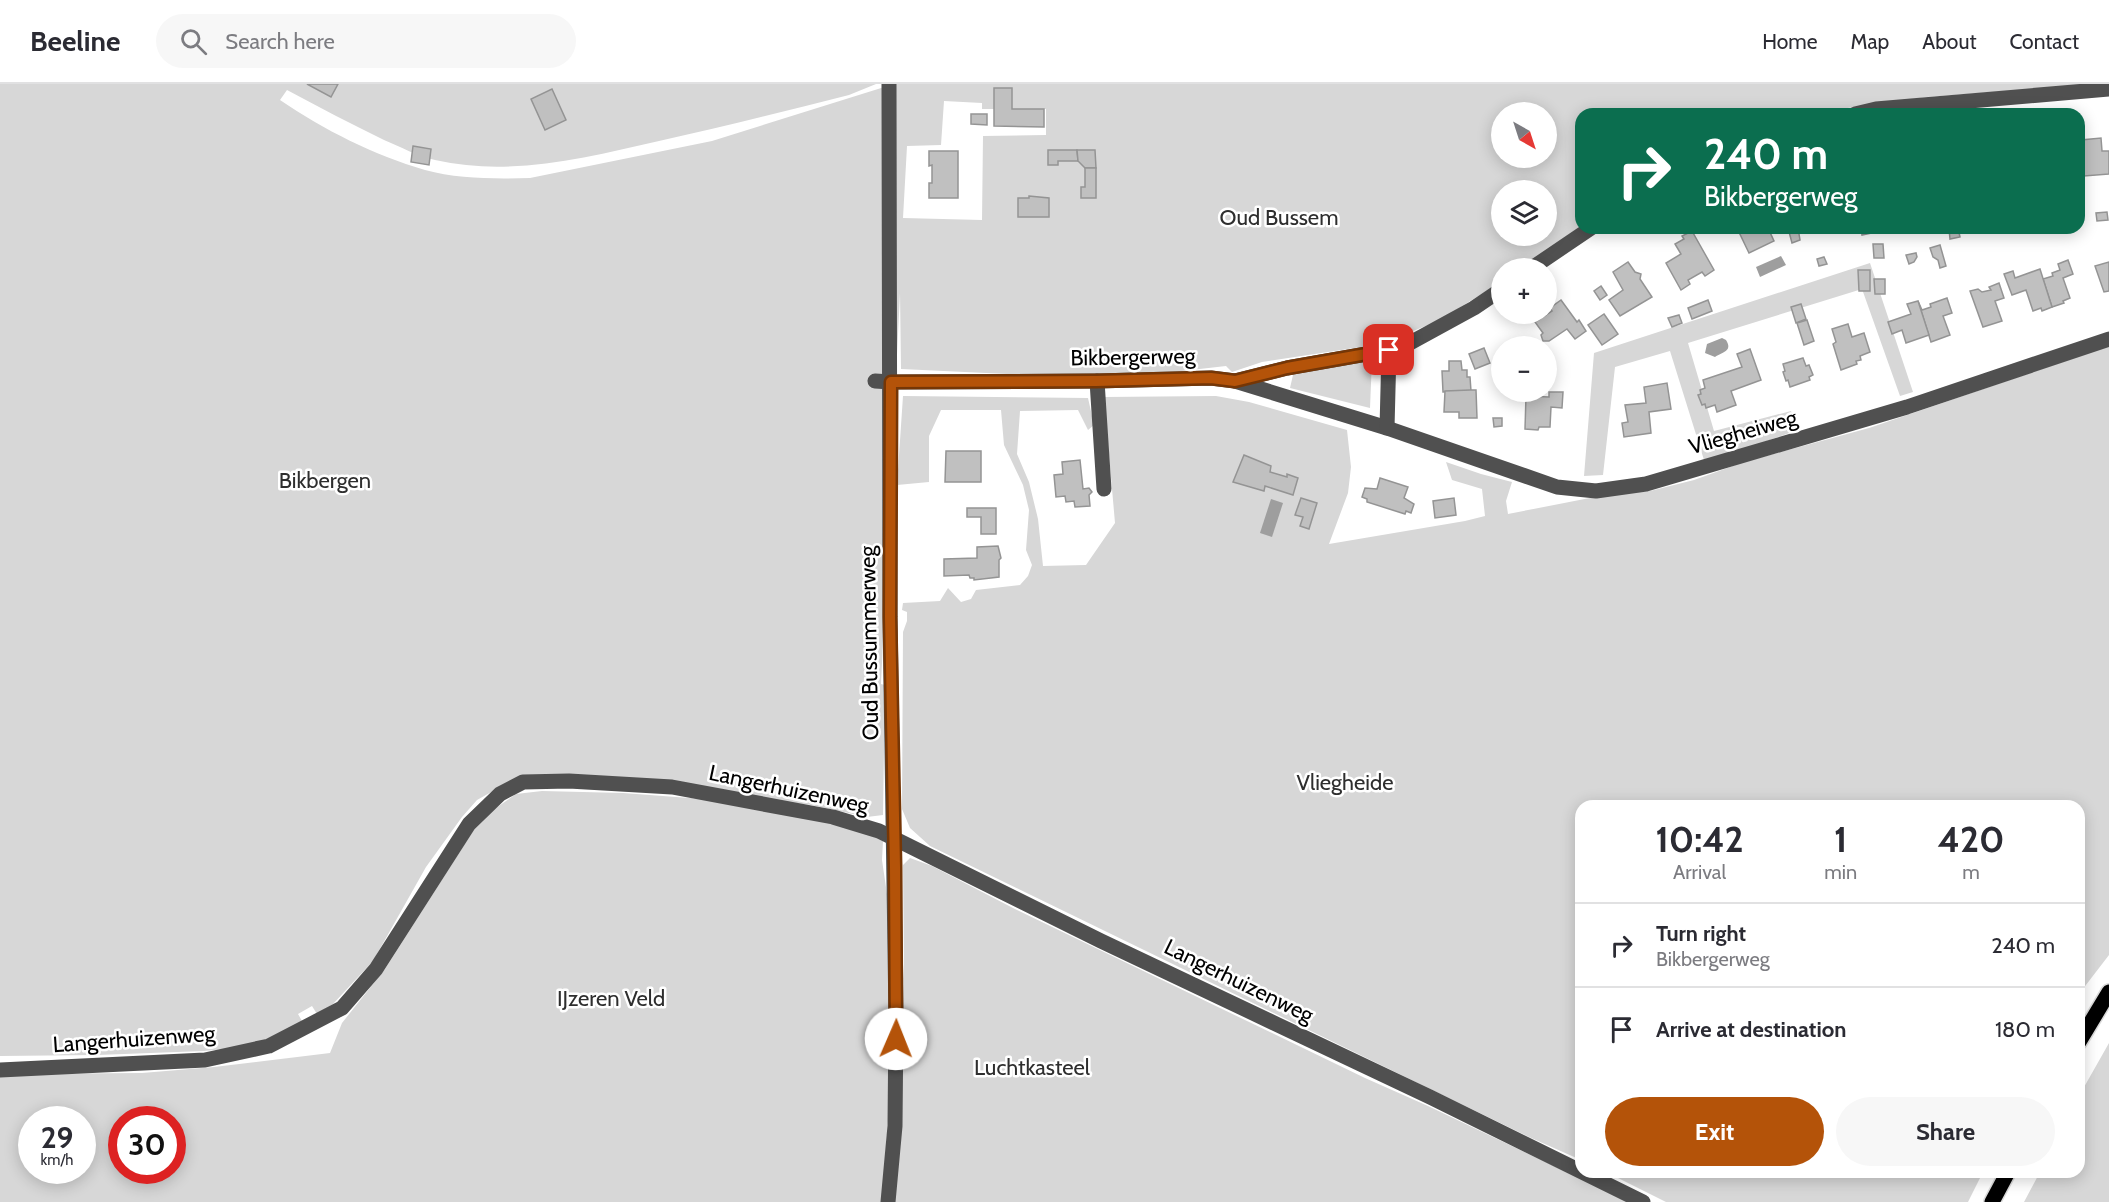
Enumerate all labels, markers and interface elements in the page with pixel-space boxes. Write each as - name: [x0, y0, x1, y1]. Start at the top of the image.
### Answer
- search box: [156, 14, 576, 68]
- text: Beeline: [30, 24, 120, 58]
- icon: search: [177, 25, 210, 58]
- text: Search here: [225, 28, 335, 55]
- text: Home: [1762, 29, 1818, 54]
- text: Map: [1851, 29, 1889, 54]
- text: About: [1922, 29, 1976, 54]
- text: Contact: [2009, 29, 2079, 54]
- north arrow: [1491, 102, 1557, 168]
- map controls: [1491, 102, 1557, 402]
- text: 240 m: [1704, 128, 1828, 180]
- icon: right: [1605, 132, 1683, 210]
- button: layers: [1491, 180, 1557, 246]
- text: Bikbergerweg: [1704, 180, 1857, 213]
- park label: Oud Bussem: [1220, 204, 1338, 231]
- button: +: [1491, 258, 1557, 324]
- pin: [1363, 324, 1414, 375]
- icon: arrive: [1372, 333, 1405, 366]
- button: −: [1491, 336, 1557, 402]
- street label: Bikbergerweg: [1070, 342, 1197, 372]
- street label: Vliegheiweg: [1686, 403, 1801, 460]
- park label: Bikbergen: [279, 467, 371, 494]
- street label: Oud Bussummerweg: [854, 544, 884, 741]
- street label: Langerhuizenweg: [707, 759, 872, 819]
- park label: Vliegheide: [1297, 769, 1393, 796]
- text: 10:42: [1656, 817, 1744, 861]
- text: 1: [1834, 817, 1847, 861]
- text: 420: [1938, 817, 2004, 861]
- text: Arrival: [1673, 860, 1726, 884]
- text: min: [1824, 860, 1857, 884]
- text: m: [1962, 860, 1980, 884]
- text: Turn right: [1656, 920, 1746, 947]
- icon: right: [1605, 929, 1638, 962]
- text: 240 m: [1991, 932, 2055, 959]
- street label: Langerhuizenweg: [1160, 933, 1319, 1029]
- text: Bikbergerweg: [1656, 947, 1770, 971]
- park label: IJzeren Veld: [557, 985, 665, 1012]
- position arrow: [864, 1007, 928, 1071]
- icon: arrive: [1605, 1013, 1638, 1046]
- text: Arrive at destination: [1656, 1016, 1846, 1043]
- text: 180 m: [1995, 1016, 2055, 1043]
- street label: Langerhuizenweg: [52, 1020, 217, 1058]
- park label: Luchtkasteel: [974, 1054, 1091, 1081]
- button: Exit: [1605, 1097, 1824, 1166]
- button: Share: [1836, 1097, 2055, 1166]
- speed limit sign: 30: [108, 1106, 186, 1184]
- text: 29: [41, 1119, 73, 1156]
- text: km/h: [41, 1151, 73, 1169]

